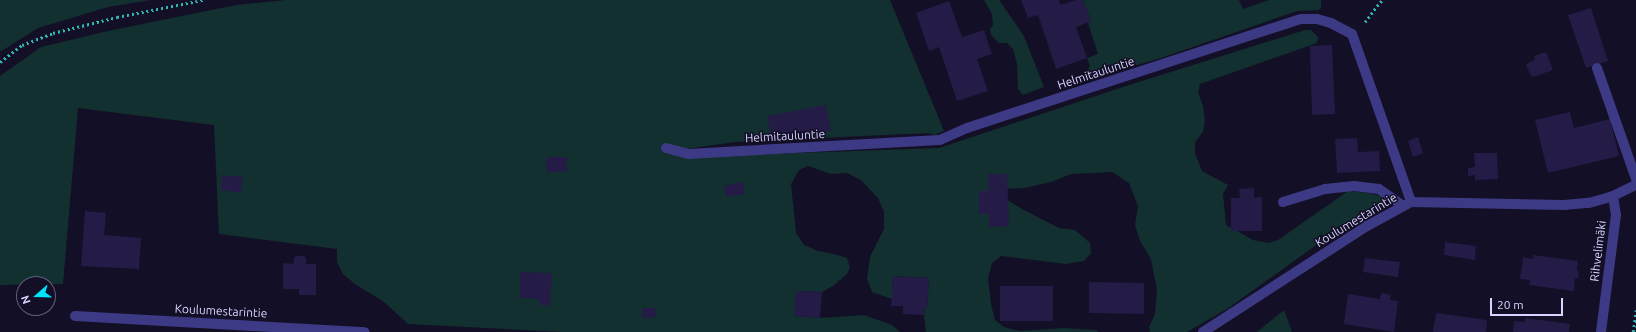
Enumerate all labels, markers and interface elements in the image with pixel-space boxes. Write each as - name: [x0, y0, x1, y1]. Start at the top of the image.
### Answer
- street label: Helmitauluntie: [1056, 54, 1136, 92]
- street label: Helmitauluntie: [745, 127, 825, 145]
- street label: Koulumestarintie: [1313, 190, 1399, 250]
- street label: Rihvelimäki: [1587, 220, 1609, 282]
- north arrow: [16, 276, 56, 316]
- scale bar: [1492, 290, 1565, 316]
- text: N: [19, 294, 33, 306]
- text: 20 m: [1497, 298, 1524, 311]
- street label: Koulumestarintie: [174, 301, 268, 321]

